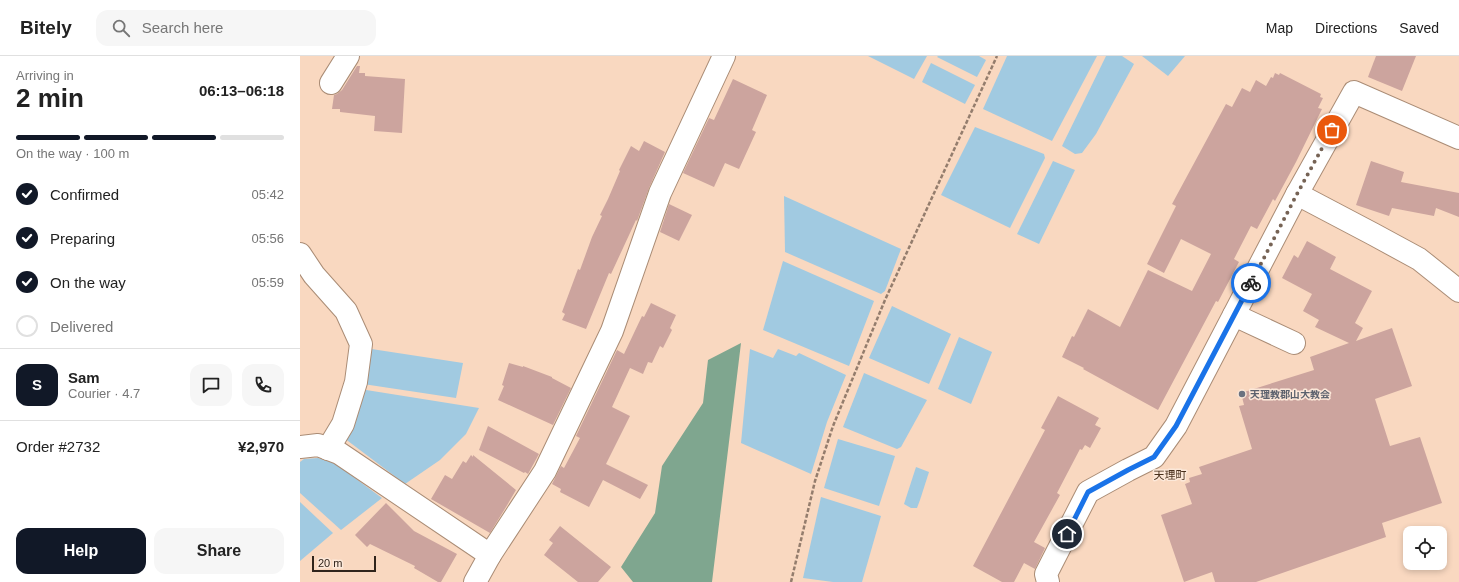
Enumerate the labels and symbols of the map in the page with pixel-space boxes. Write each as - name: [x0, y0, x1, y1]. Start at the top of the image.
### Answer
- pin: [1315, 113, 1349, 147]
- courier: [1231, 263, 1271, 303]
- marker: 天理教郡山大教会: [1237, 389, 1247, 399]
- place label: 天理教郡山大教会: [1250, 389, 1330, 400]
- district label: 天理町: [1154, 469, 1187, 481]
- pin: [1050, 517, 1084, 551]
- scale bar: [312, 554, 376, 573]

